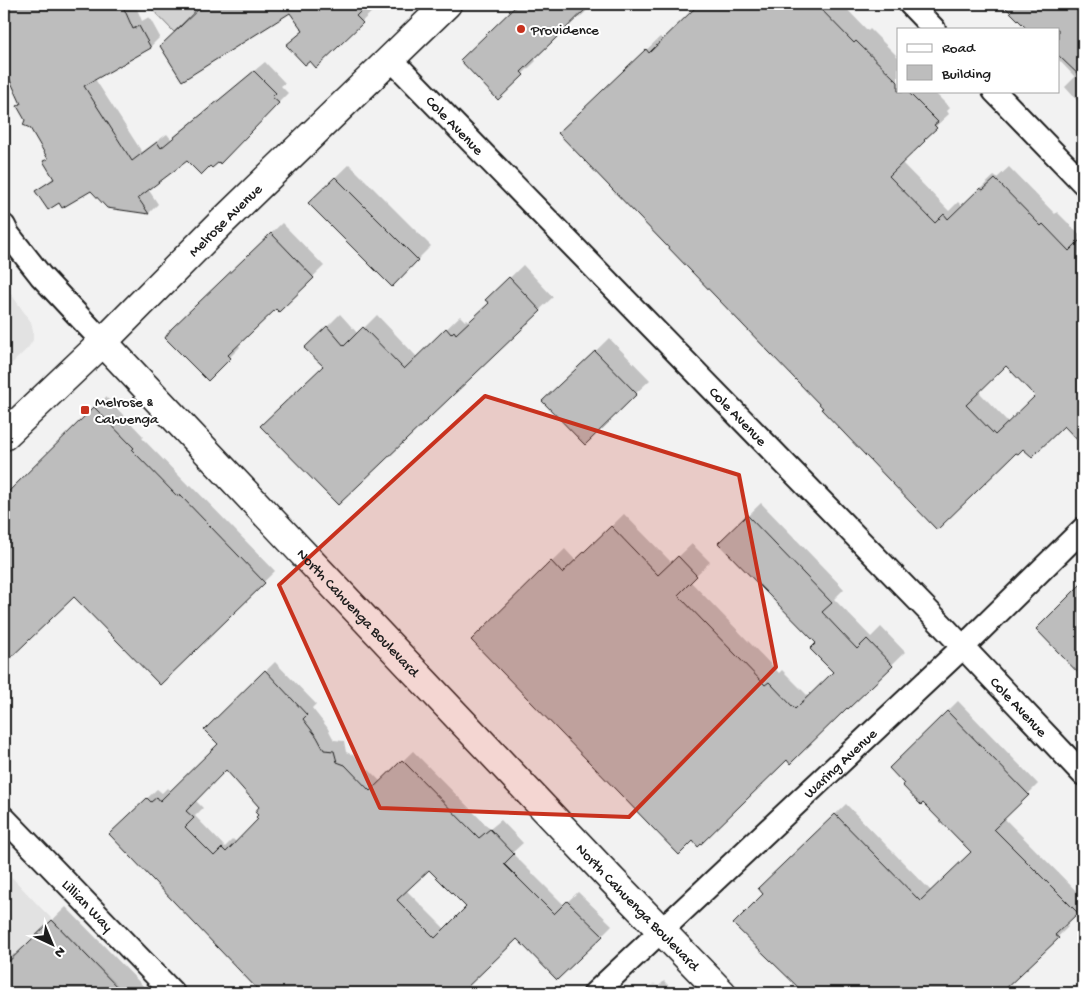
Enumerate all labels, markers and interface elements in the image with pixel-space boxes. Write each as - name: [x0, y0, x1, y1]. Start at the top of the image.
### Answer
- place label: Providence: [530, 22, 599, 40]
- marker: Providence: [515, 23, 527, 35]
- legend: [897, 28, 1060, 92]
- text: Road: [942, 40, 976, 58]
- text: Building: [941, 66, 991, 84]
- street label: Cole Avenue: [421, 93, 487, 160]
- street label: Melrose Avenue: [185, 181, 267, 262]
- street label: Cole Avenue: [704, 384, 770, 451]
- place label: Melrose & Cahuenga: [95, 394, 159, 429]
- marker: Melrose & Cahuenga: [79, 404, 91, 416]
- street label: North Cahuenga Boulevard: [292, 546, 423, 682]
- street label: Cole Avenue: [985, 674, 1050, 742]
- street label: Waring Avenue: [801, 725, 882, 803]
- street label: North Cahuenga Boulevard: [571, 841, 703, 976]
- street label: Lillian Way: [57, 876, 116, 937]
- north arrow: [28, 920, 78, 970]
- text: N: [50, 942, 68, 961]

